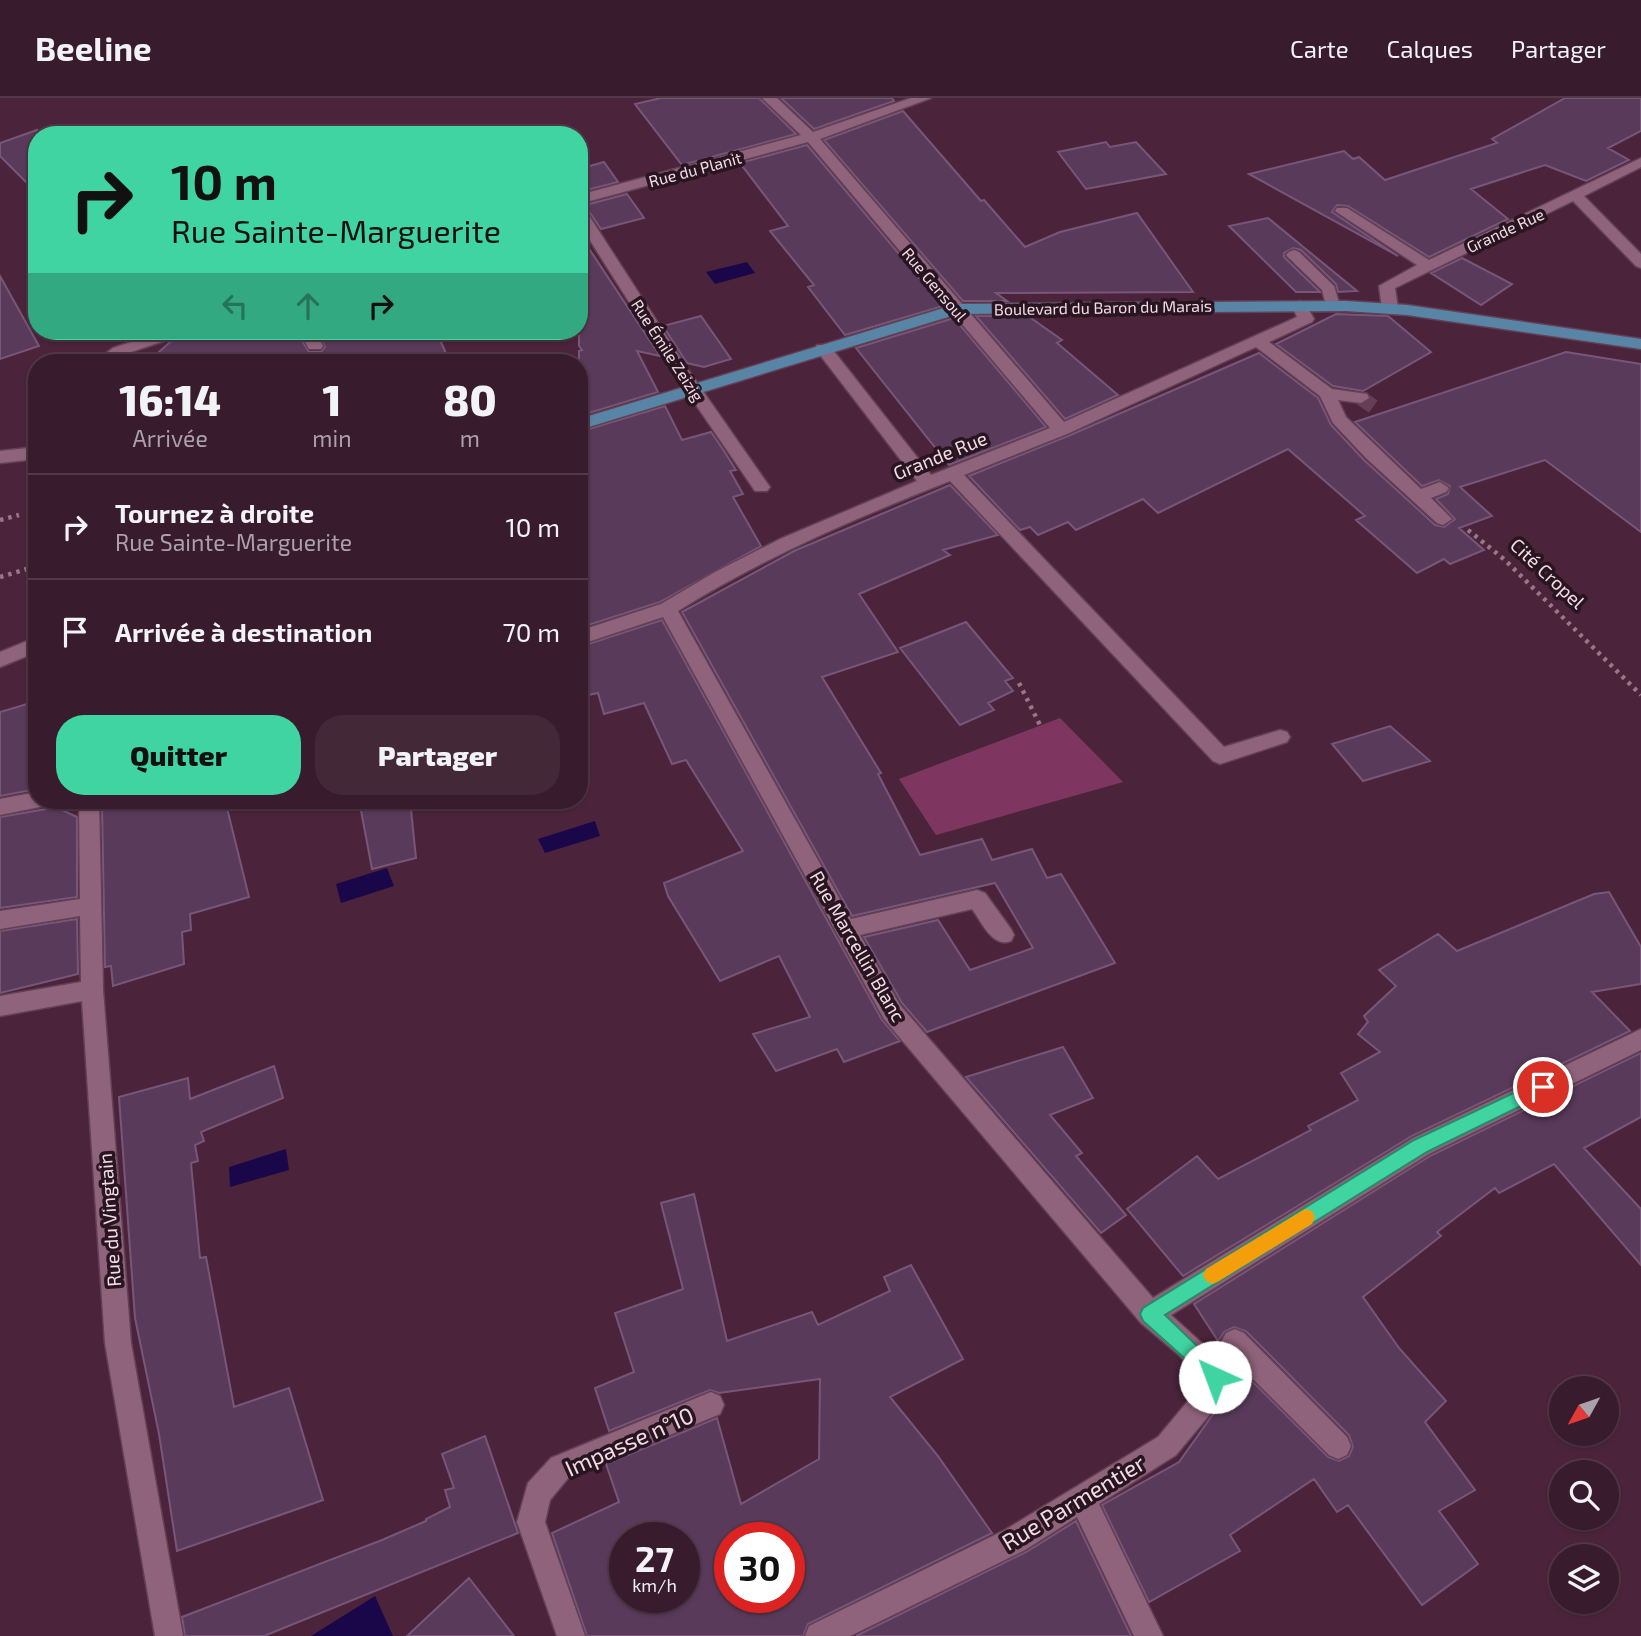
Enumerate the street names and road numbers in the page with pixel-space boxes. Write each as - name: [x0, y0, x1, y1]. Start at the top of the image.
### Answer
- street label: Rue du Planit: [646, 147, 744, 191]
- street label: Grande Rue: [1463, 204, 1547, 256]
- street label: Rue Gensoul: [899, 243, 971, 325]
- street label: Rue Émile Zeizig: [628, 295, 708, 405]
- street label: Boulevard du Baron du Marais: [994, 296, 1212, 318]
- street label: Grande Rue: [890, 426, 990, 484]
- street label: Cité Cropel: [1506, 533, 1590, 613]
- street label: Rue Marcellin Blanc: [805, 867, 911, 1025]
- street label: Rue du Vingtain: [93, 1152, 125, 1288]
- street label: Impasse n°10: [560, 1400, 698, 1482]
- street label: Rue Parmentier: [996, 1448, 1150, 1556]

